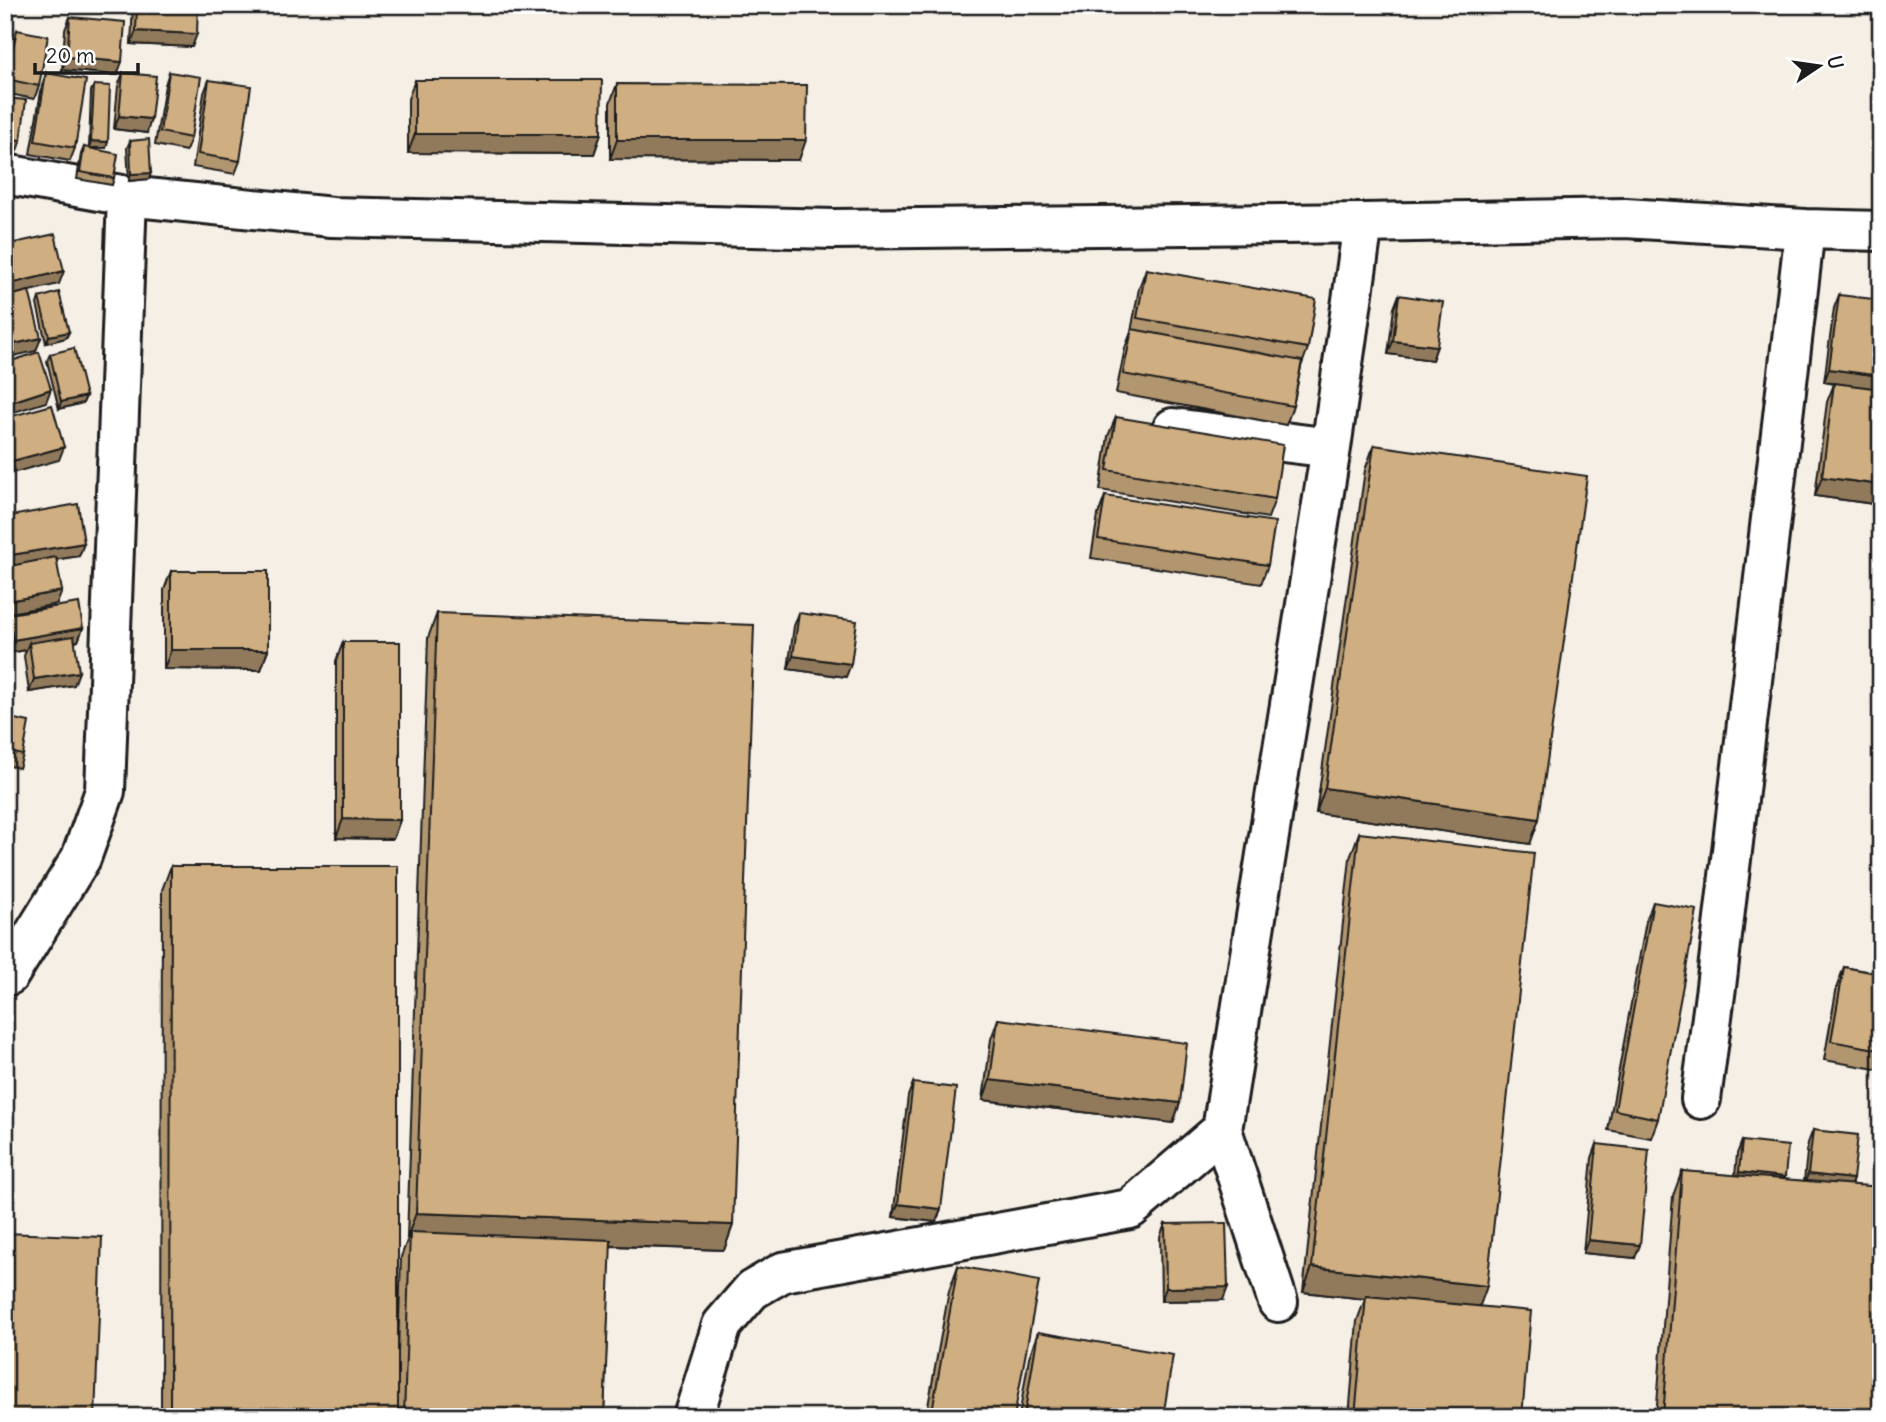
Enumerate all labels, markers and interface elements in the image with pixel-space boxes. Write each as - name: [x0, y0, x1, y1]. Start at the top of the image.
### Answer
- scale bar: [35, 32, 138, 76]
- north arrow: [1784, 32, 1854, 102]
- text: 20 m: [46, 42, 95, 69]
- text: U: [1822, 53, 1849, 71]

